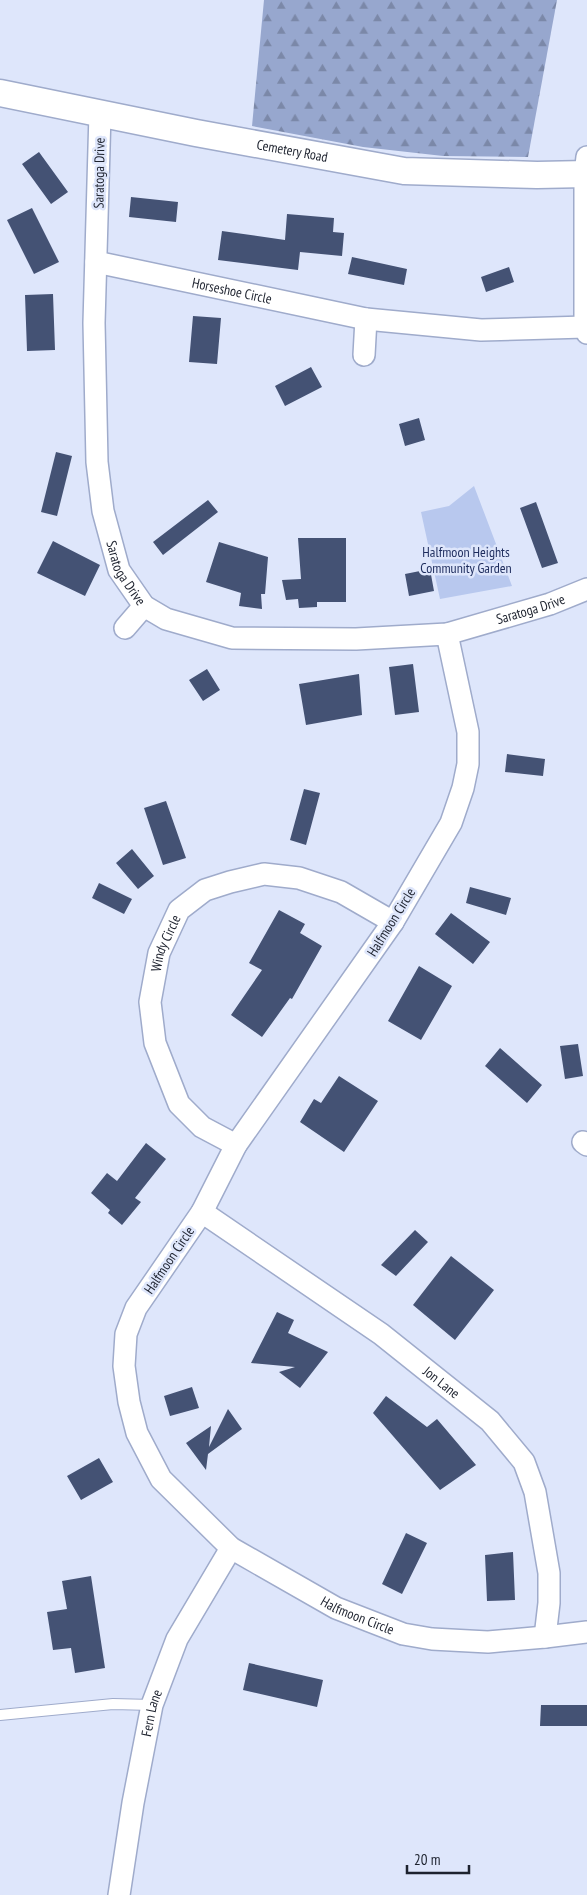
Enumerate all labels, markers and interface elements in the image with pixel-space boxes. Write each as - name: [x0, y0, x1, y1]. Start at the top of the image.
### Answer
- street label: Cemetery Road: [255, 135, 329, 166]
- street label: Saratoga Drive: [89, 137, 109, 209]
- street label: Horseshoe Circle: [190, 274, 274, 308]
- street label: Saratoga Drive: [102, 539, 150, 609]
- park label: Halfmoon Heights Community Garden: [420, 543, 512, 577]
- street label: Saratoga Drive: [494, 590, 568, 628]
- street label: Halfmoon Circle: [363, 884, 419, 960]
- street label: Windy Circle: [147, 912, 185, 973]
- street label: Halfmoon Circle: [140, 1223, 198, 1297]
- street label: Jon Lane: [419, 1362, 464, 1402]
- street label: Halfmoon Circle: [318, 1592, 397, 1639]
- street label: Fern Lane: [137, 1687, 166, 1738]
- scale bar: [407, 1842, 470, 1874]
- text: 20 m: [414, 1850, 440, 1869]

